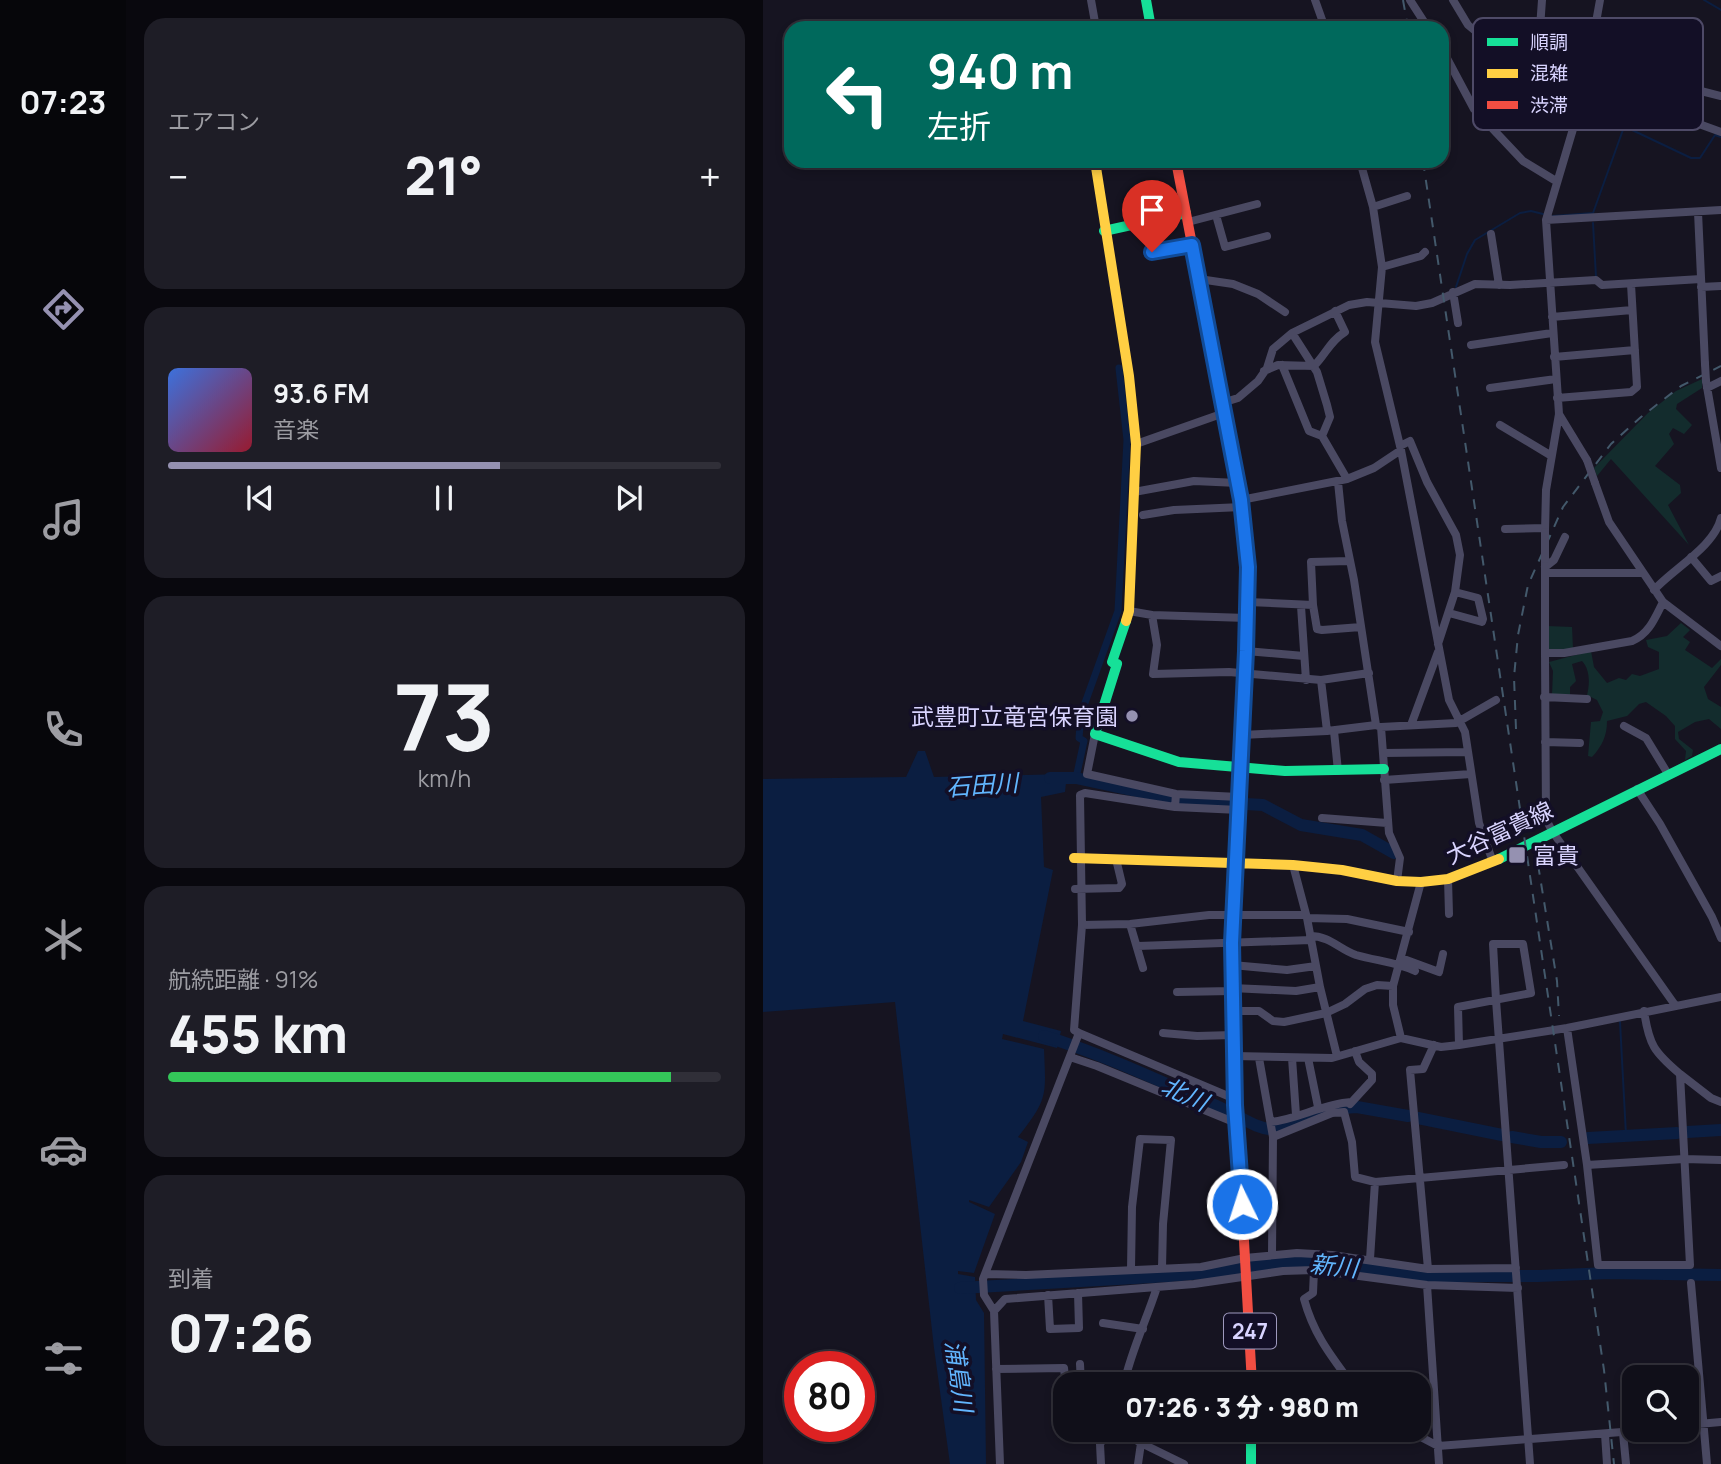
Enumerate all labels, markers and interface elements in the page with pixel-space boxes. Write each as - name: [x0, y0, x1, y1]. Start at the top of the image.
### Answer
- legend: [1473, 18, 1703, 130]
- text: 順調: [1530, 29, 1568, 55]
- text: 940 m: [927, 37, 1073, 104]
- icon: left: [812, 49, 903, 140]
- text: 混雑: [1530, 60, 1568, 86]
- text: 07:23: [20, 80, 106, 124]
- text: 渋滞: [1530, 92, 1568, 118]
- text: 左折: [927, 104, 991, 148]
- text: エアコン: [168, 105, 260, 137]
- text: 21°: [405, 140, 483, 211]
- text: −: [168, 150, 189, 202]
- text: +: [699, 150, 721, 202]
- pin: [1122, 180, 1182, 252]
- icon: arrive: [1133, 191, 1171, 229]
- icon: directions: [39, 285, 88, 334]
- text: 93.6 FM: [273, 375, 369, 411]
- text: 音楽: [273, 413, 319, 445]
- icon: previous: [241, 479, 279, 517]
- icon: pause: [425, 479, 463, 517]
- icon: next: [610, 479, 648, 517]
- icon: music: [39, 495, 88, 544]
- text: 73: [394, 654, 495, 778]
- place label: 武豊町立竜宮保育園: [911, 700, 1118, 732]
- icon: phone: [39, 705, 88, 754]
- marker: 武豊町立竜宮保育園: [1124, 708, 1140, 724]
- text: km/h: [418, 762, 471, 794]
- water label: 石田川: [945, 765, 1022, 803]
- street label: 大谷富貴線: [1441, 795, 1557, 869]
- place label: 富貴: [1533, 841, 1579, 869]
- marker: 富貴: [1507, 845, 1527, 865]
- icon: climate: [39, 915, 88, 964]
- text: 航続距離 · 91%: [168, 963, 318, 995]
- text: 455 km: [168, 998, 348, 1069]
- water label: 北川: [1156, 1068, 1216, 1119]
- icon: car: [39, 1125, 88, 1174]
- position arrow: [1205, 1167, 1279, 1241]
- water label: 新川: [1308, 1246, 1363, 1284]
- text: 到着: [168, 1262, 214, 1294]
- text: 07:26: [168, 1297, 314, 1368]
- road number: 247: [1224, 1314, 1276, 1348]
- icon: filters: [39, 1334, 88, 1383]
- water label: 浦島川: [939, 1338, 982, 1417]
- speed limit sign: 80: [784, 1351, 875, 1442]
- map controls: [1622, 1365, 1699, 1442]
- button: search: [1622, 1365, 1699, 1442]
- text: 07:26 · 3 分 · 980 m: [1125, 1389, 1359, 1425]

